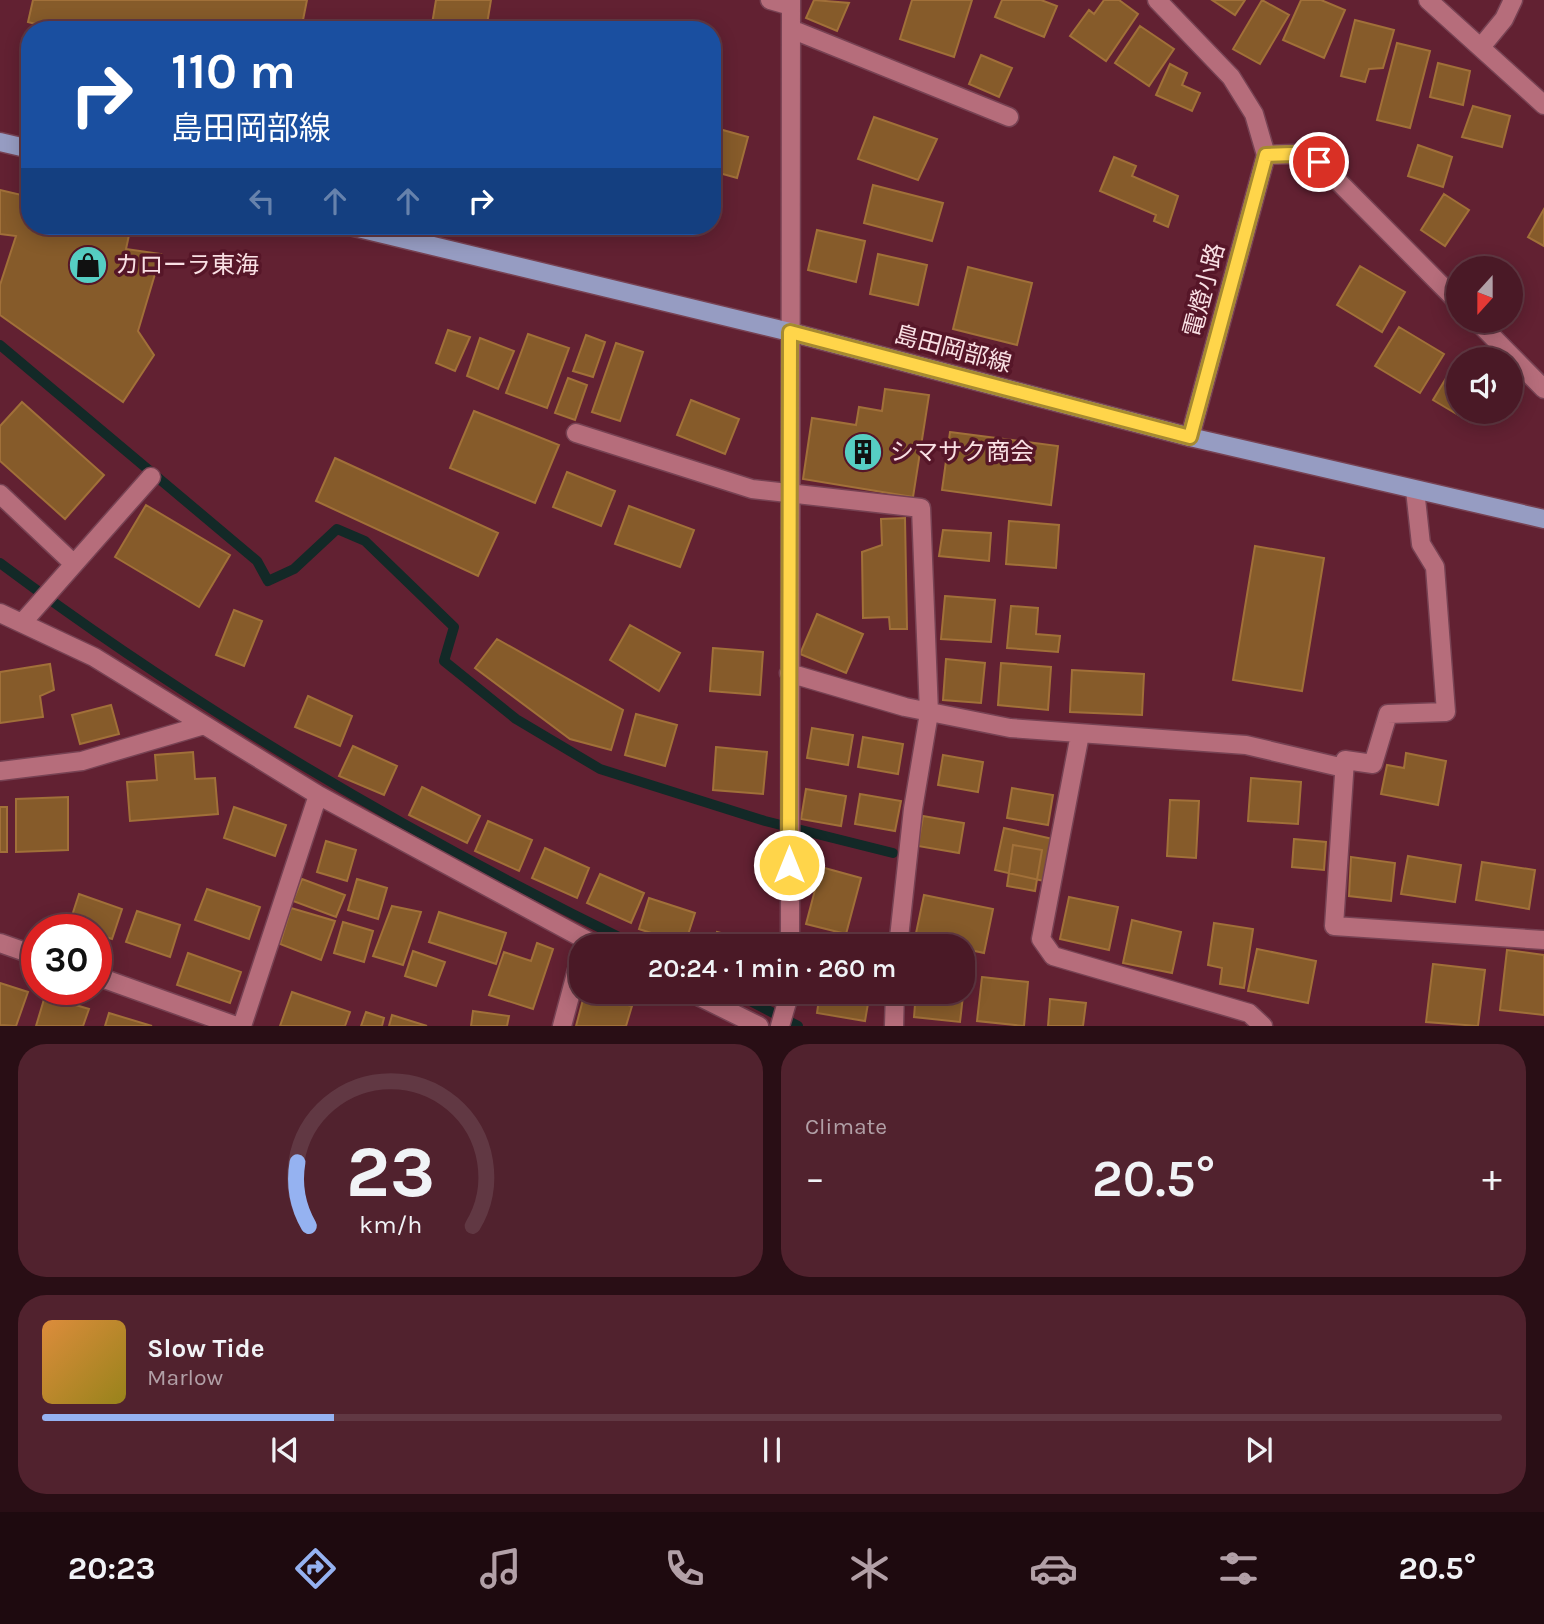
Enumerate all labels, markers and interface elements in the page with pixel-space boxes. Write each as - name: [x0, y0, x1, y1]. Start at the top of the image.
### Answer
- text: 110 m: [171, 43, 296, 100]
- icon: right: [56, 49, 147, 140]
- text: 島田岡部線: [171, 110, 331, 147]
- pin: [1289, 132, 1349, 192]
- icon: arrive: [1300, 143, 1338, 181]
- icon: left: [243, 182, 281, 220]
- icon: ahead: [316, 182, 354, 220]
- icon: ahead: [389, 182, 427, 220]
- icon: right: [462, 182, 500, 220]
- street label: 電燈小路: [1178, 240, 1230, 340]
- shop icon: カローラ東海: [67, 244, 109, 286]
- place label: カローラ東海: [115, 251, 259, 279]
- north arrow: [1446, 256, 1522, 332]
- map controls: [1446, 256, 1523, 424]
- street label: 島田岡部線: [891, 320, 1015, 378]
- button: sound: [1446, 347, 1523, 424]
- building icon: シマサク商会: [842, 431, 884, 473]
- place label: シマサク商会: [890, 438, 1034, 466]
- position arrow: [752, 828, 826, 902]
- speed limit sign: 30: [21, 914, 112, 1005]
- text: 20:24 · 1 min · 260 m: [648, 953, 896, 984]
- text: Climate: [805, 1113, 887, 1140]
- text: 23: [346, 1130, 435, 1215]
- text: 20.5°: [1092, 1148, 1215, 1209]
- text: −: [805, 1156, 825, 1201]
- text: +: [1482, 1156, 1502, 1201]
- text: km/h: [359, 1210, 422, 1239]
- text: Slow Tide: [147, 1333, 265, 1364]
- text: Marlow: [147, 1364, 223, 1391]
- icon: previous: [266, 1431, 304, 1469]
- icon: pause: [753, 1431, 791, 1469]
- icon: next: [1240, 1431, 1278, 1469]
- icon: directions: [291, 1544, 340, 1593]
- icon: music: [476, 1544, 525, 1593]
- icon: phone: [660, 1544, 709, 1593]
- icon: climate: [845, 1544, 894, 1593]
- icon: car: [1029, 1544, 1078, 1593]
- icon: filters: [1214, 1544, 1263, 1593]
- text: 20:23: [68, 1550, 155, 1587]
- text: 20.5°: [1399, 1550, 1476, 1587]

